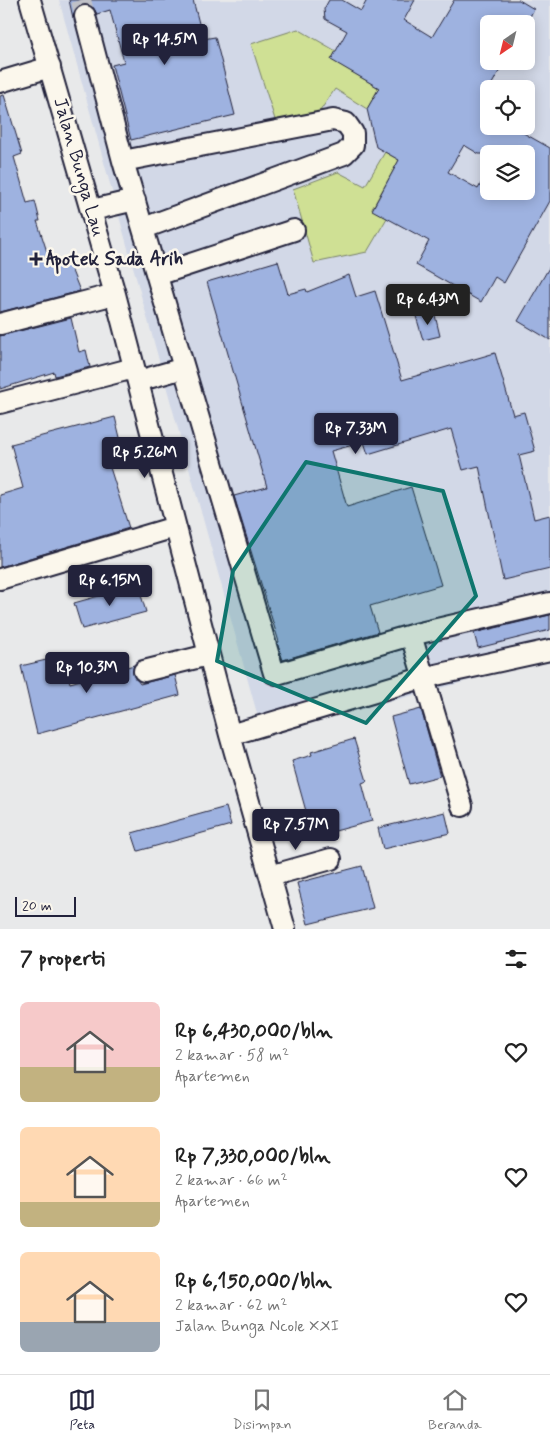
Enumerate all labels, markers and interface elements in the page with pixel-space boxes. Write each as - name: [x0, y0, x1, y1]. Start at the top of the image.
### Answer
- north arrow: [480, 15, 535, 70]
- map controls: [480, 15, 535, 200]
- pin: Rp 14.5M: [113, 23, 217, 66]
- text: Rp 14.5M: [133, 29, 197, 50]
- button: locate: [480, 80, 535, 135]
- street label: Jalan Bunga Lau: [45, 94, 111, 240]
- button: layers: [480, 145, 535, 200]
- place label: Apotek Sada Arih: [46, 247, 183, 274]
- marker: Apotek Sada Arih: [30, 253, 42, 265]
- pin: Rp 6.43M: [376, 284, 480, 326]
- text: Rp 6.43M: [397, 289, 459, 310]
- pin: Rp 7.33M: [304, 412, 408, 455]
- text: Rp 7.33M: [325, 418, 387, 439]
- pin: Rp 5.26M: [93, 436, 197, 479]
- text: Rp 5.26M: [113, 442, 177, 463]
- pin: Rp 6.15M: [58, 564, 162, 607]
- text: Rp 6.15M: [79, 570, 141, 591]
- pin: Rp 10.3M: [35, 652, 139, 694]
- text: Rp 10.3M: [56, 657, 118, 678]
- pin: Rp 7.57M: [244, 808, 348, 851]
- text: Rp 7.57M: [263, 814, 329, 835]
- scale bar: [15, 894, 76, 917]
- text: 20 m: [22, 897, 52, 915]
- text: 7 properti: [20, 945, 105, 973]
- icon: filters: [502, 945, 530, 973]
- text: Rp 6,430,000/bln: [175, 1017, 332, 1045]
- icon: home: [60, 1022, 120, 1082]
- icon: heart: [502, 1038, 530, 1066]
- text: 2 kamar · 58 m²: [175, 1045, 289, 1066]
- text: Apartemen: [175, 1066, 250, 1087]
- text: Rp 7,330,000/bln: [175, 1142, 331, 1170]
- icon: home: [60, 1147, 120, 1207]
- icon: heart: [502, 1163, 530, 1191]
- text: 2 kamar · 66 m²: [175, 1170, 288, 1191]
- text: Apartemen: [175, 1191, 250, 1212]
- text: Rp 6,150,000/bln: [175, 1267, 332, 1295]
- icon: home: [60, 1272, 120, 1332]
- icon: heart: [502, 1288, 530, 1316]
- text: 2 kamar · 62 m²: [175, 1295, 287, 1316]
- text: Jalan Bunga Ncole XXI: [175, 1316, 339, 1337]
- tab: Peta: [68, 1386, 96, 1434]
- tab: Disimpan: [233, 1386, 292, 1434]
- tab: Beranda: [428, 1386, 482, 1434]

